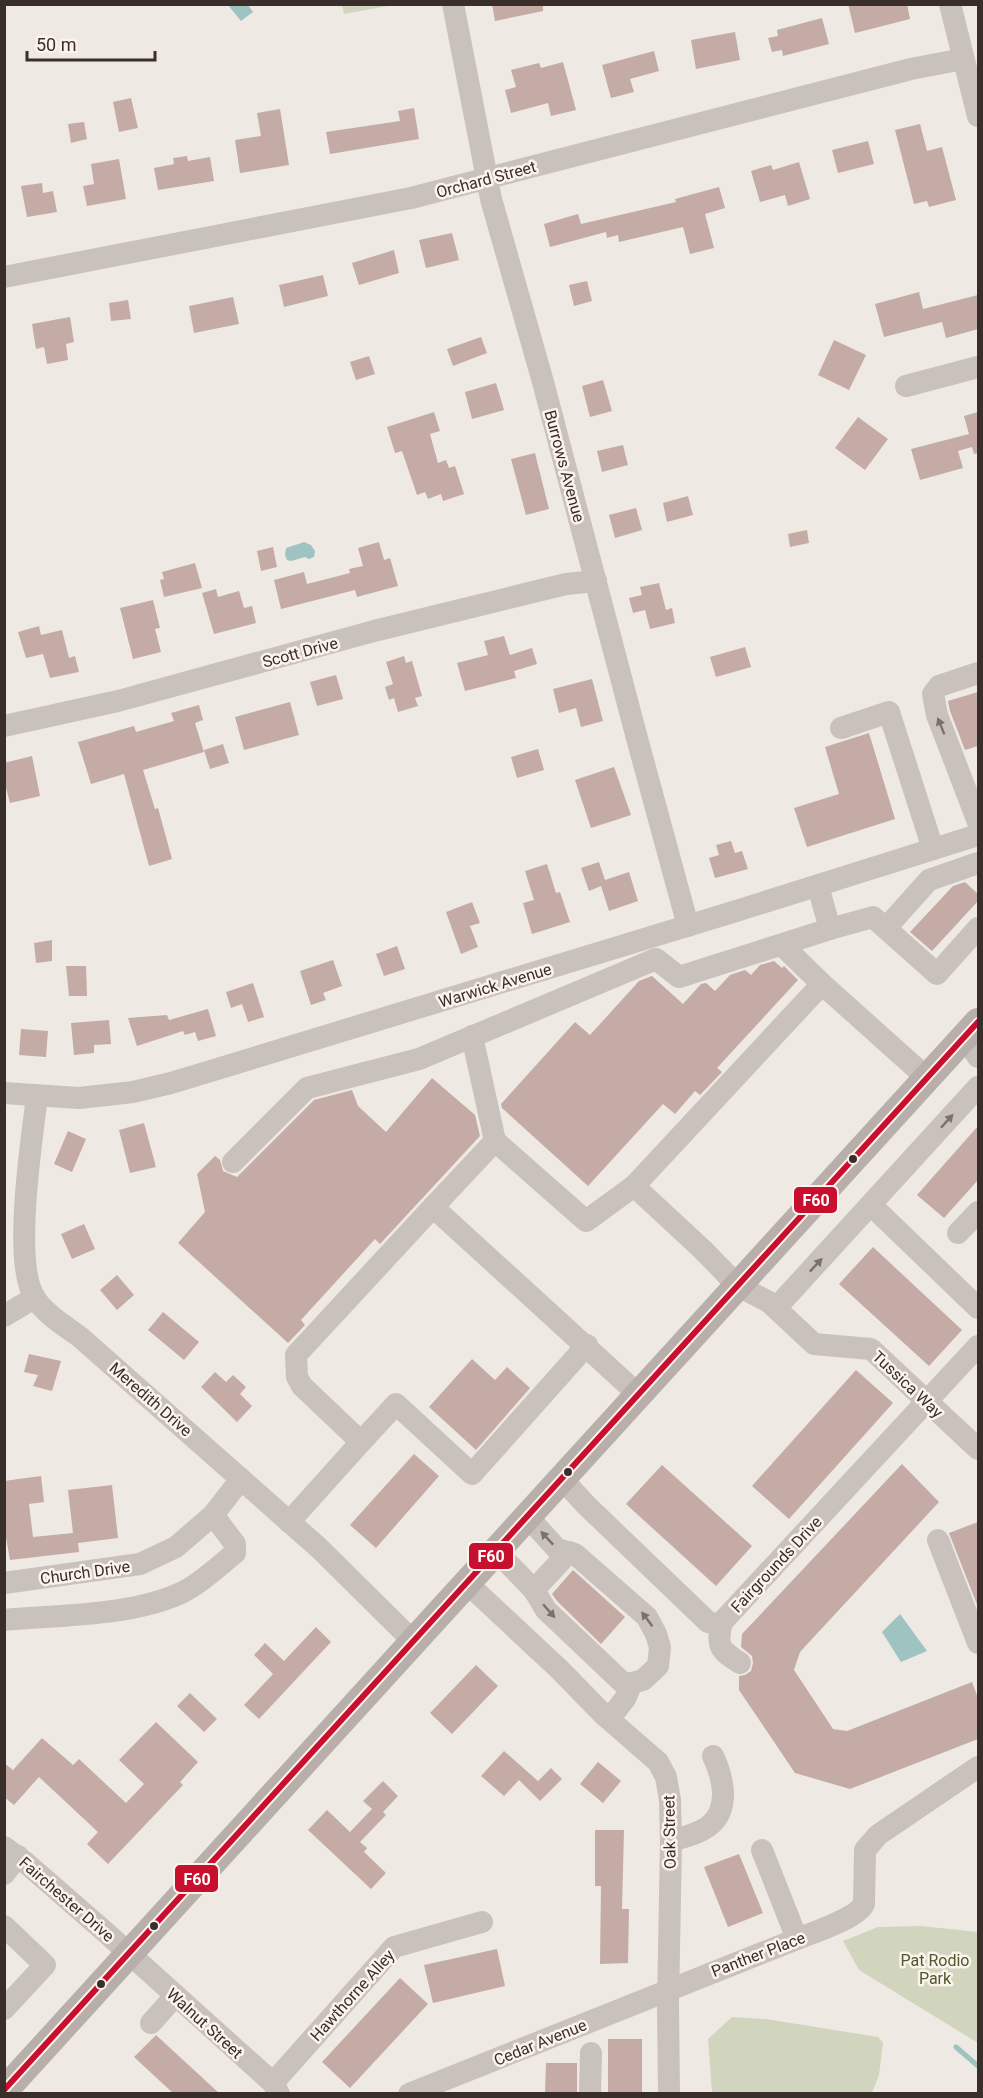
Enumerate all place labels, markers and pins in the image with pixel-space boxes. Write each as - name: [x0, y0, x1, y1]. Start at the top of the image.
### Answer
- unlabelled marker: [847, 1153, 859, 1165]
- unlabelled marker: [562, 1466, 574, 1478]
- unlabelled marker: [148, 1920, 160, 1932]
- unlabelled marker: [95, 1978, 107, 1990]

